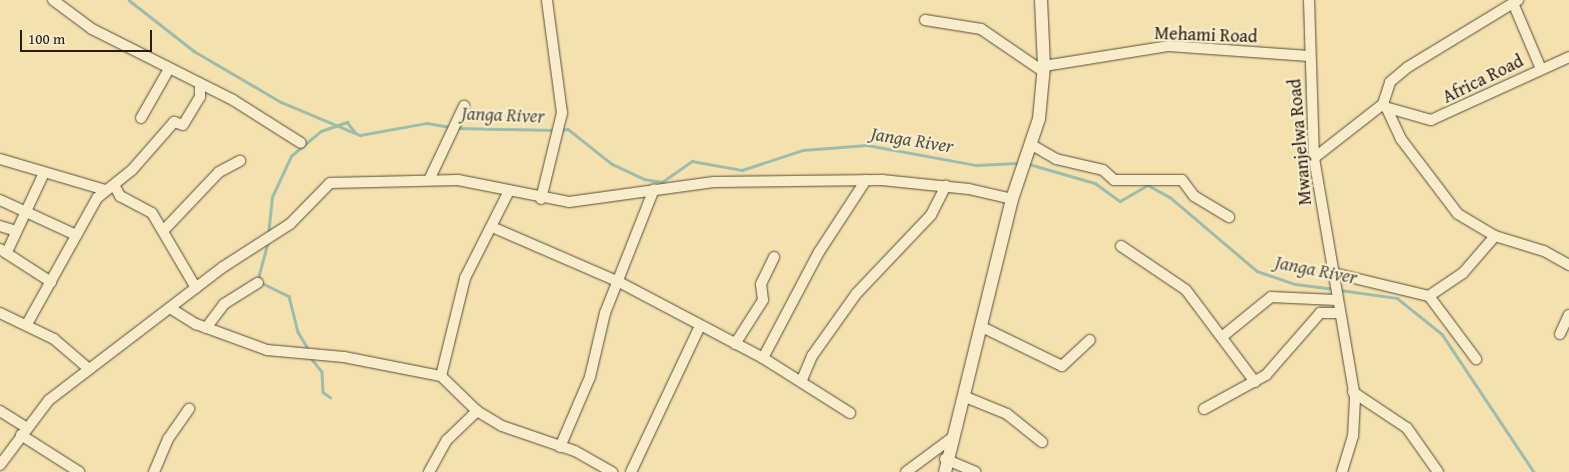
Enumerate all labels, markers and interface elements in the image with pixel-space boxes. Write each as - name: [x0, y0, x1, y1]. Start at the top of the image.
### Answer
- scale bar: [22, 20, 155, 52]
- street label: Mehami Road: [1154, 22, 1258, 48]
- text: 100 m: [28, 28, 65, 49]
- street label: Africa Road: [1439, 50, 1527, 108]
- street label: Mwanjelwa Road: [1284, 78, 1316, 206]
- water label: Janga River: [461, 102, 545, 128]
- water label: Janga River: [869, 122, 955, 158]
- water label: Janga River: [1273, 251, 1359, 289]

